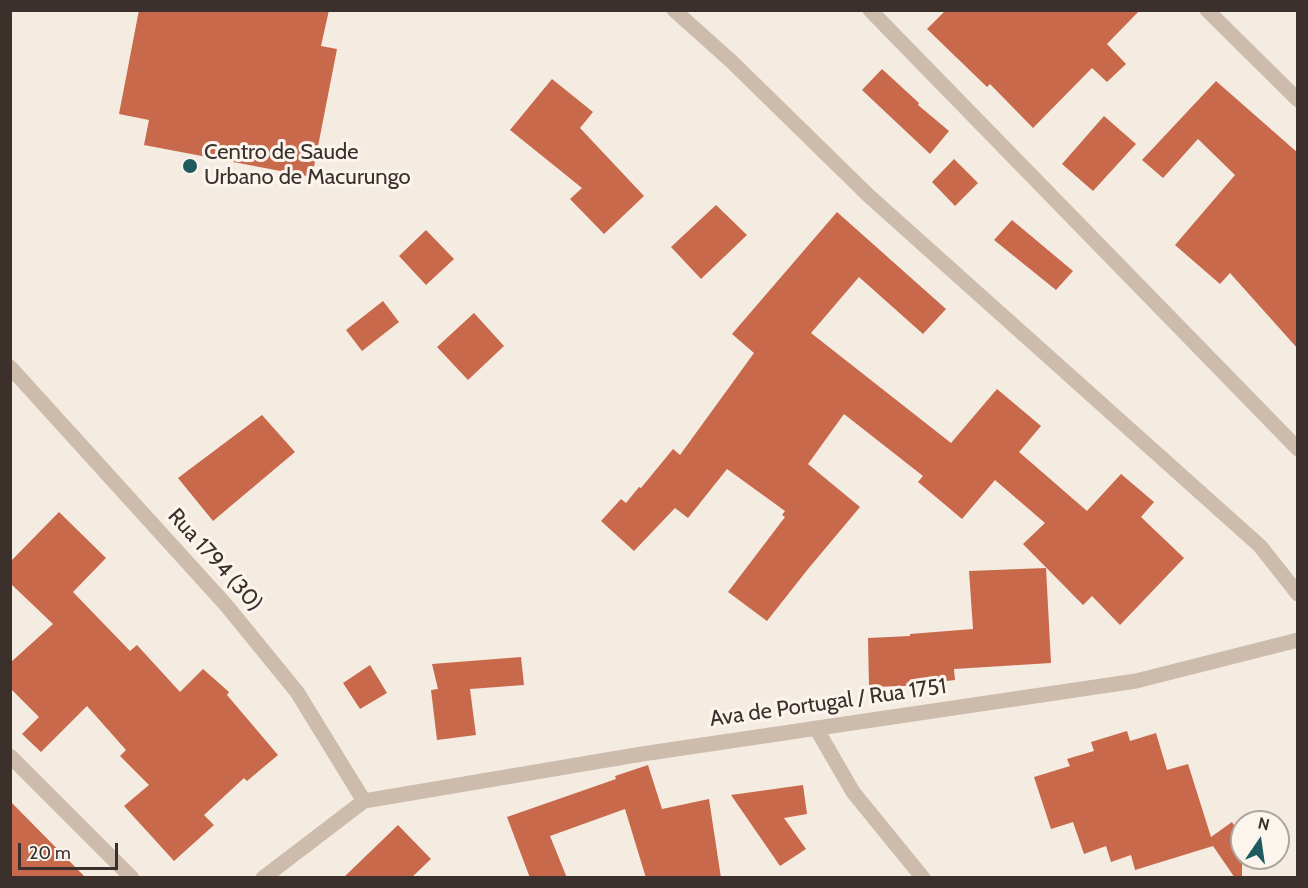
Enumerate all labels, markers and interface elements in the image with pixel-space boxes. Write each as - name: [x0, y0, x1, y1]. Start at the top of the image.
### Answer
- place label: Centro de Saude Urbano de Macurungo: [204, 140, 411, 192]
- marker: Centro de Saude Urbano de Macurungo: [181, 157, 199, 175]
- street label: Rua 1794 (30): [162, 503, 268, 617]
- street label: Ava de Portugal / Rua 1751: [708, 673, 948, 733]
- north arrow: [1230, 810, 1290, 870]
- text: N: [1256, 813, 1271, 834]
- scale bar: [21, 831, 122, 869]
- text: 20 m: [29, 842, 71, 864]

